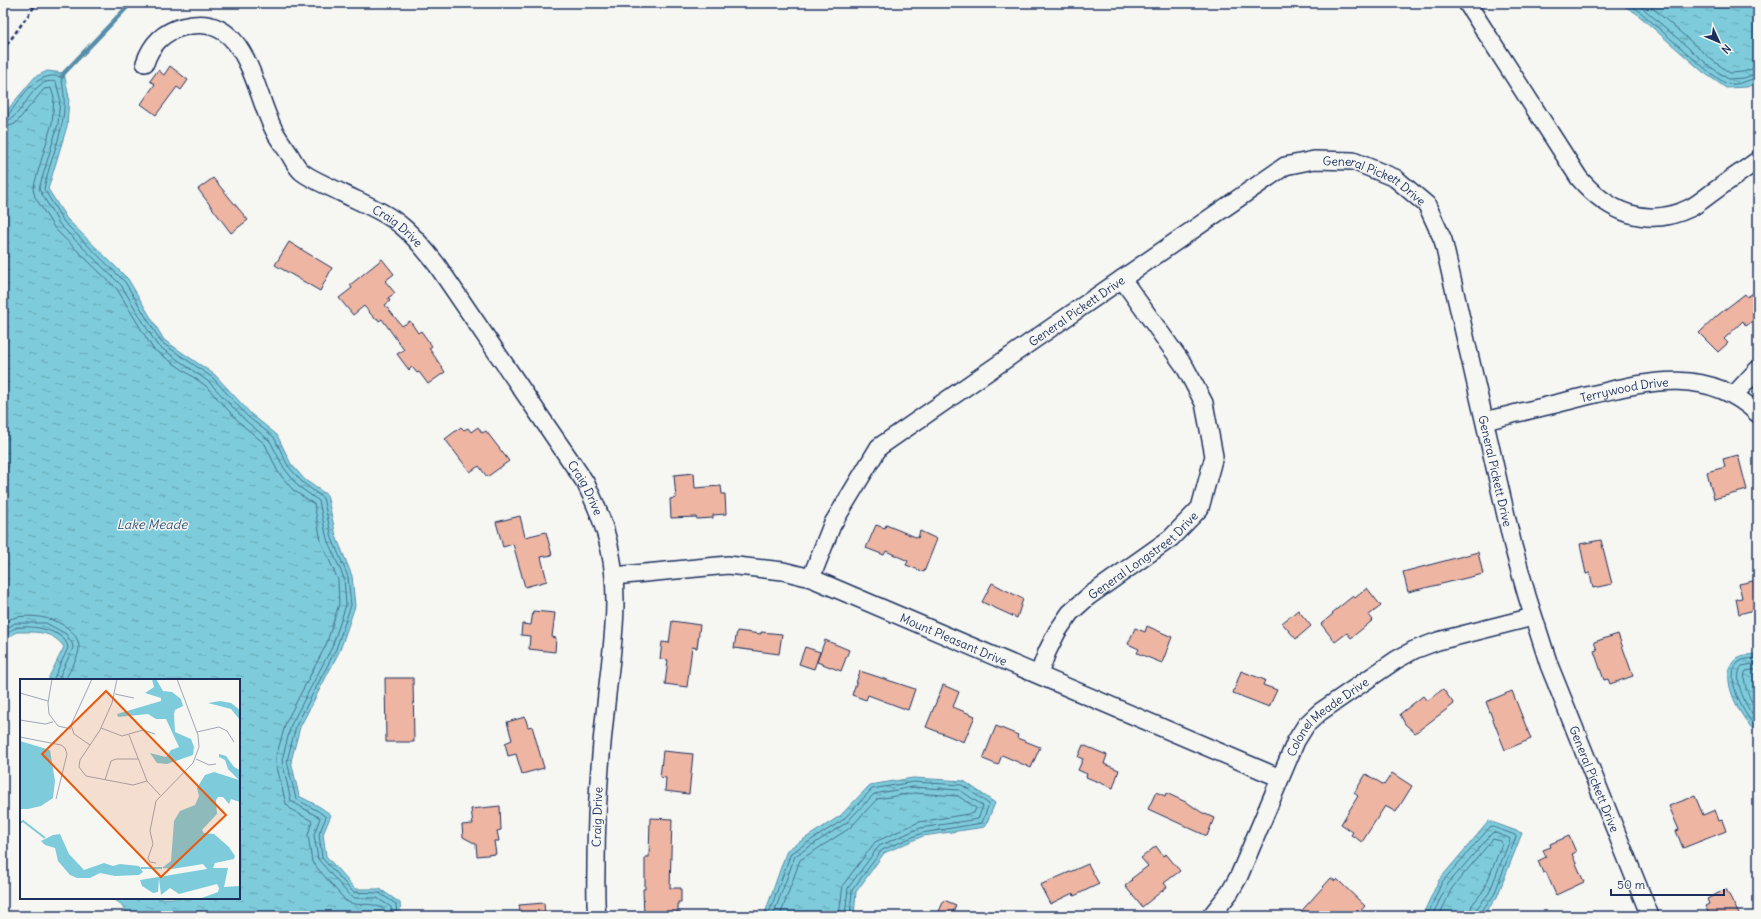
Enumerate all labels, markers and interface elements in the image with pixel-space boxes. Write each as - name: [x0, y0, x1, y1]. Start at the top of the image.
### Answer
- north arrow: [1699, 22, 1739, 62]
- text: N: [1719, 41, 1734, 57]
- street label: General Pickett Drive: [1323, 153, 1429, 208]
- street label: Craig Drive: [370, 201, 426, 250]
- street label: General Pickett Drive: [1025, 272, 1127, 349]
- street label: Terrywood Drive: [1578, 374, 1669, 405]
- street label: General Pickett Drive: [1476, 414, 1516, 528]
- street label: Craig Drive: [565, 457, 606, 517]
- street label: General Longstreet Drive: [1085, 508, 1201, 602]
- water label: Lake Meade: [117, 516, 188, 533]
- street label: Mount Pleasant Drive: [898, 609, 1010, 668]
- street label: Colonel Meade Drive: [1283, 674, 1371, 759]
- inset map: [20, 679, 240, 899]
- street label: General Pickett Drive: [1567, 723, 1623, 834]
- street label: Craig Drive: [588, 787, 606, 847]
- scale bar: [1611, 871, 1724, 897]
- text: 50 m: [1617, 877, 1646, 892]

